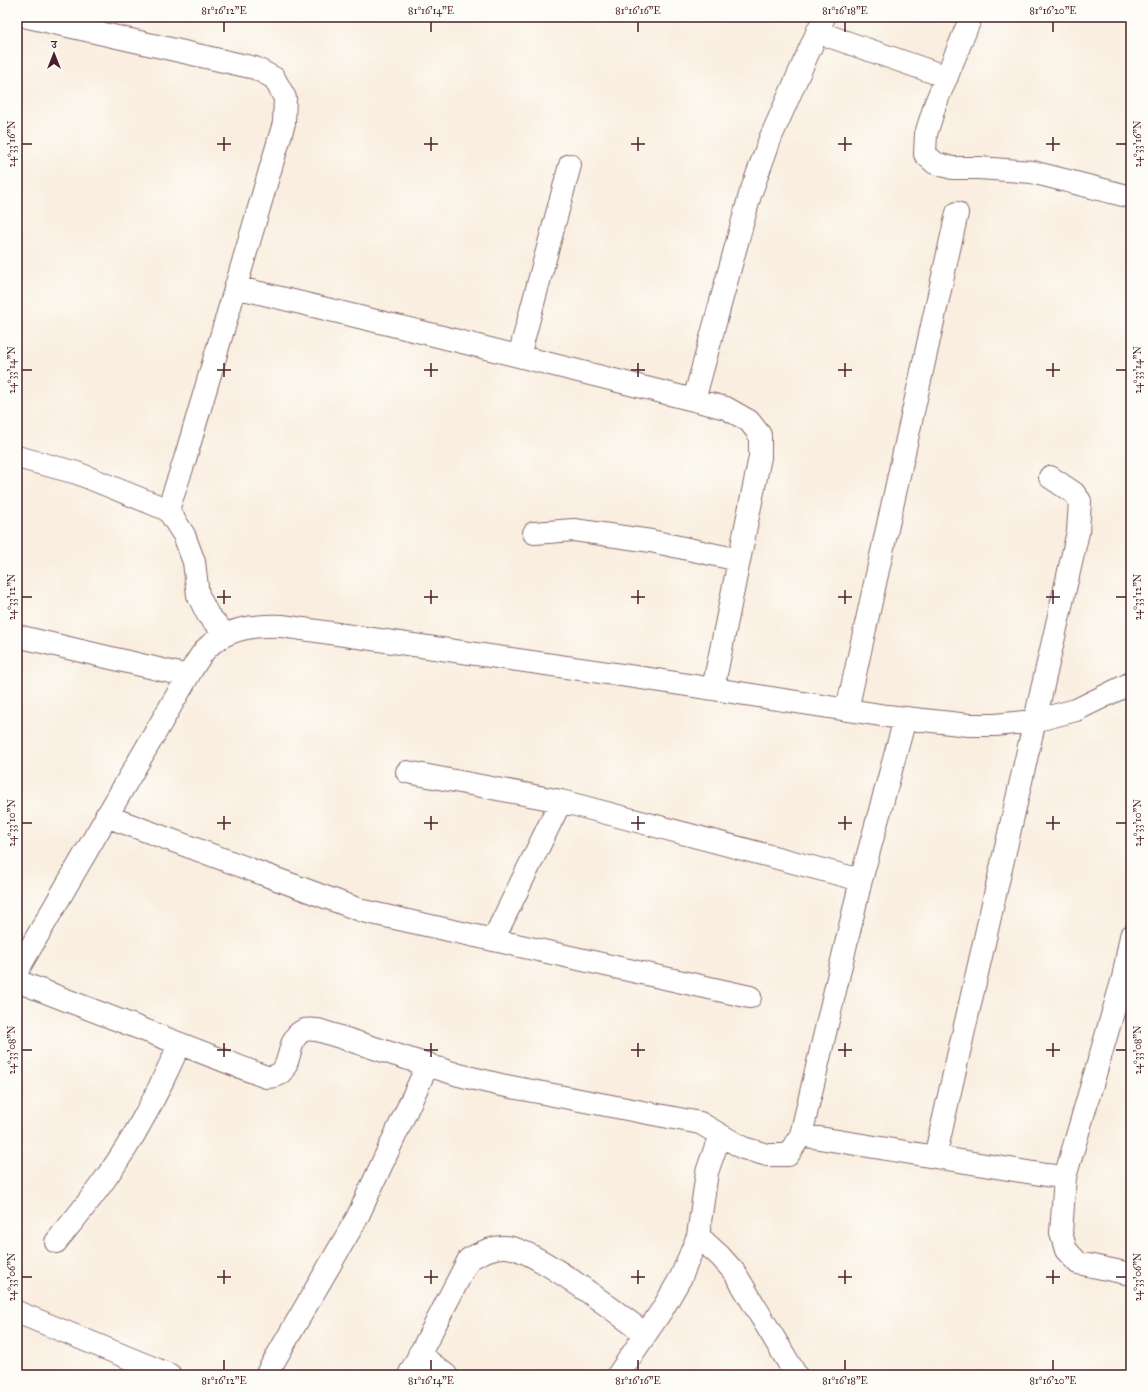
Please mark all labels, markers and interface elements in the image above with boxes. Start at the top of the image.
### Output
text: 81°16'12"E [201,5,247,17]
text: 81°16'14"E [408,5,454,17]
text: 81°16'16"E [615,5,661,17]
text: 81°16'18"E [822,5,868,17]
text: 81°16'20"E [1030,5,1077,17]
north arrow [34,34,74,74]
text: उ [50,38,58,51]
text: 24°33'16"N [6,120,18,167]
text: 24°33'16"N [1132,120,1144,167]
text: 24°33'14"N [6,346,18,394]
text: 24°33'14"N [1132,346,1144,394]
text: 24°33'12"N [6,573,18,620]
text: 24°33'12"N [1132,573,1144,620]
text: 24°33'10"N [6,799,18,847]
text: 24°33'10"N [1132,799,1144,847]
text: 24°33'08"N [6,1025,18,1074]
text: 24°33'08"N [1132,1025,1144,1074]
text: 24°33'06"N [6,1252,18,1301]
text: 24°33'06"N [1132,1252,1144,1301]
text: 81°16'12"E [201,1375,247,1387]
text: 81°16'14"E [408,1375,454,1387]
text: 81°16'16"E [615,1375,661,1387]
text: 81°16'18"E [822,1375,868,1387]
text: 81°16'20"E [1030,1375,1077,1387]

